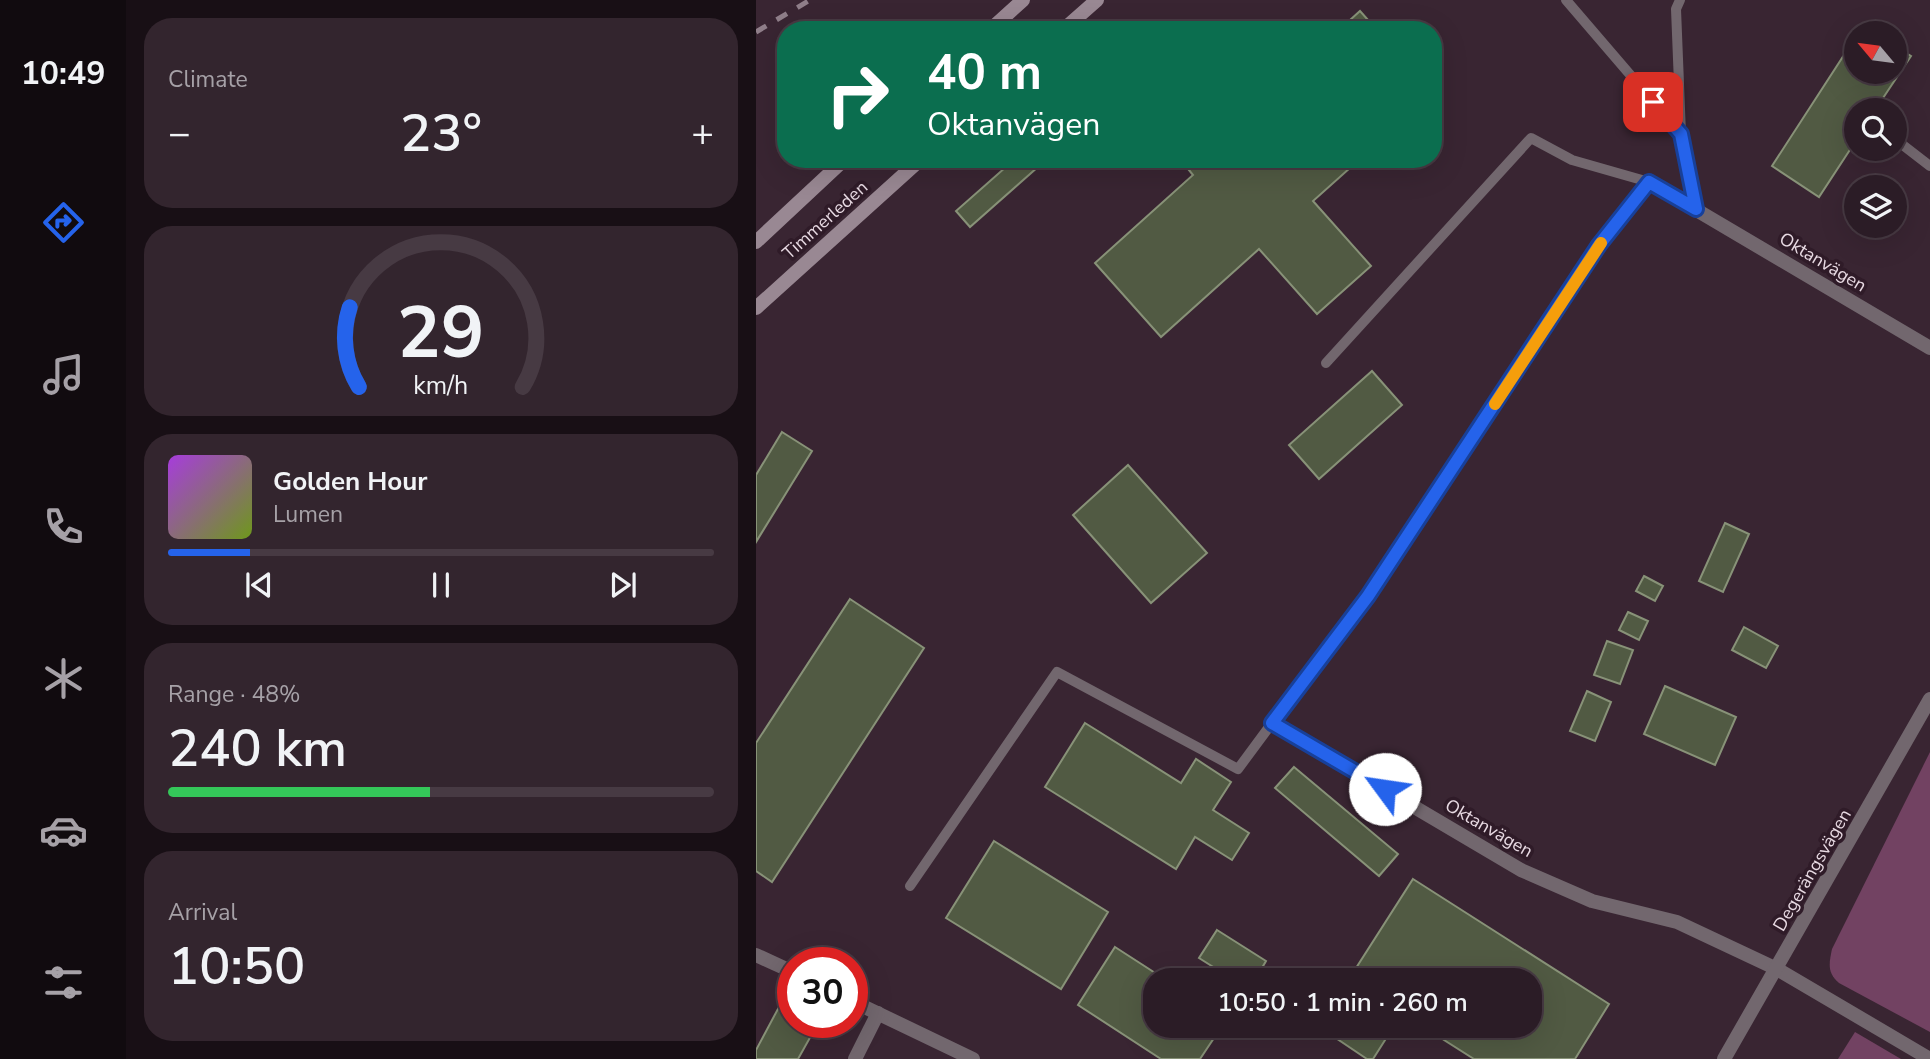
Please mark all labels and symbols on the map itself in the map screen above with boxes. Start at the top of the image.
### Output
north arrow [1844,21,1908,84]
pin [1623,72,1683,132]
street label: Timmerleden [777,175,873,265]
street label: Oktanvägen [1775,227,1871,297]
position arrow [1348,752,1422,826]
street label: Oktanvägen [1441,793,1537,863]
street label: Degerängsvägen [1767,805,1857,935]
speed limit sign: 30 [777,947,868,1038]

